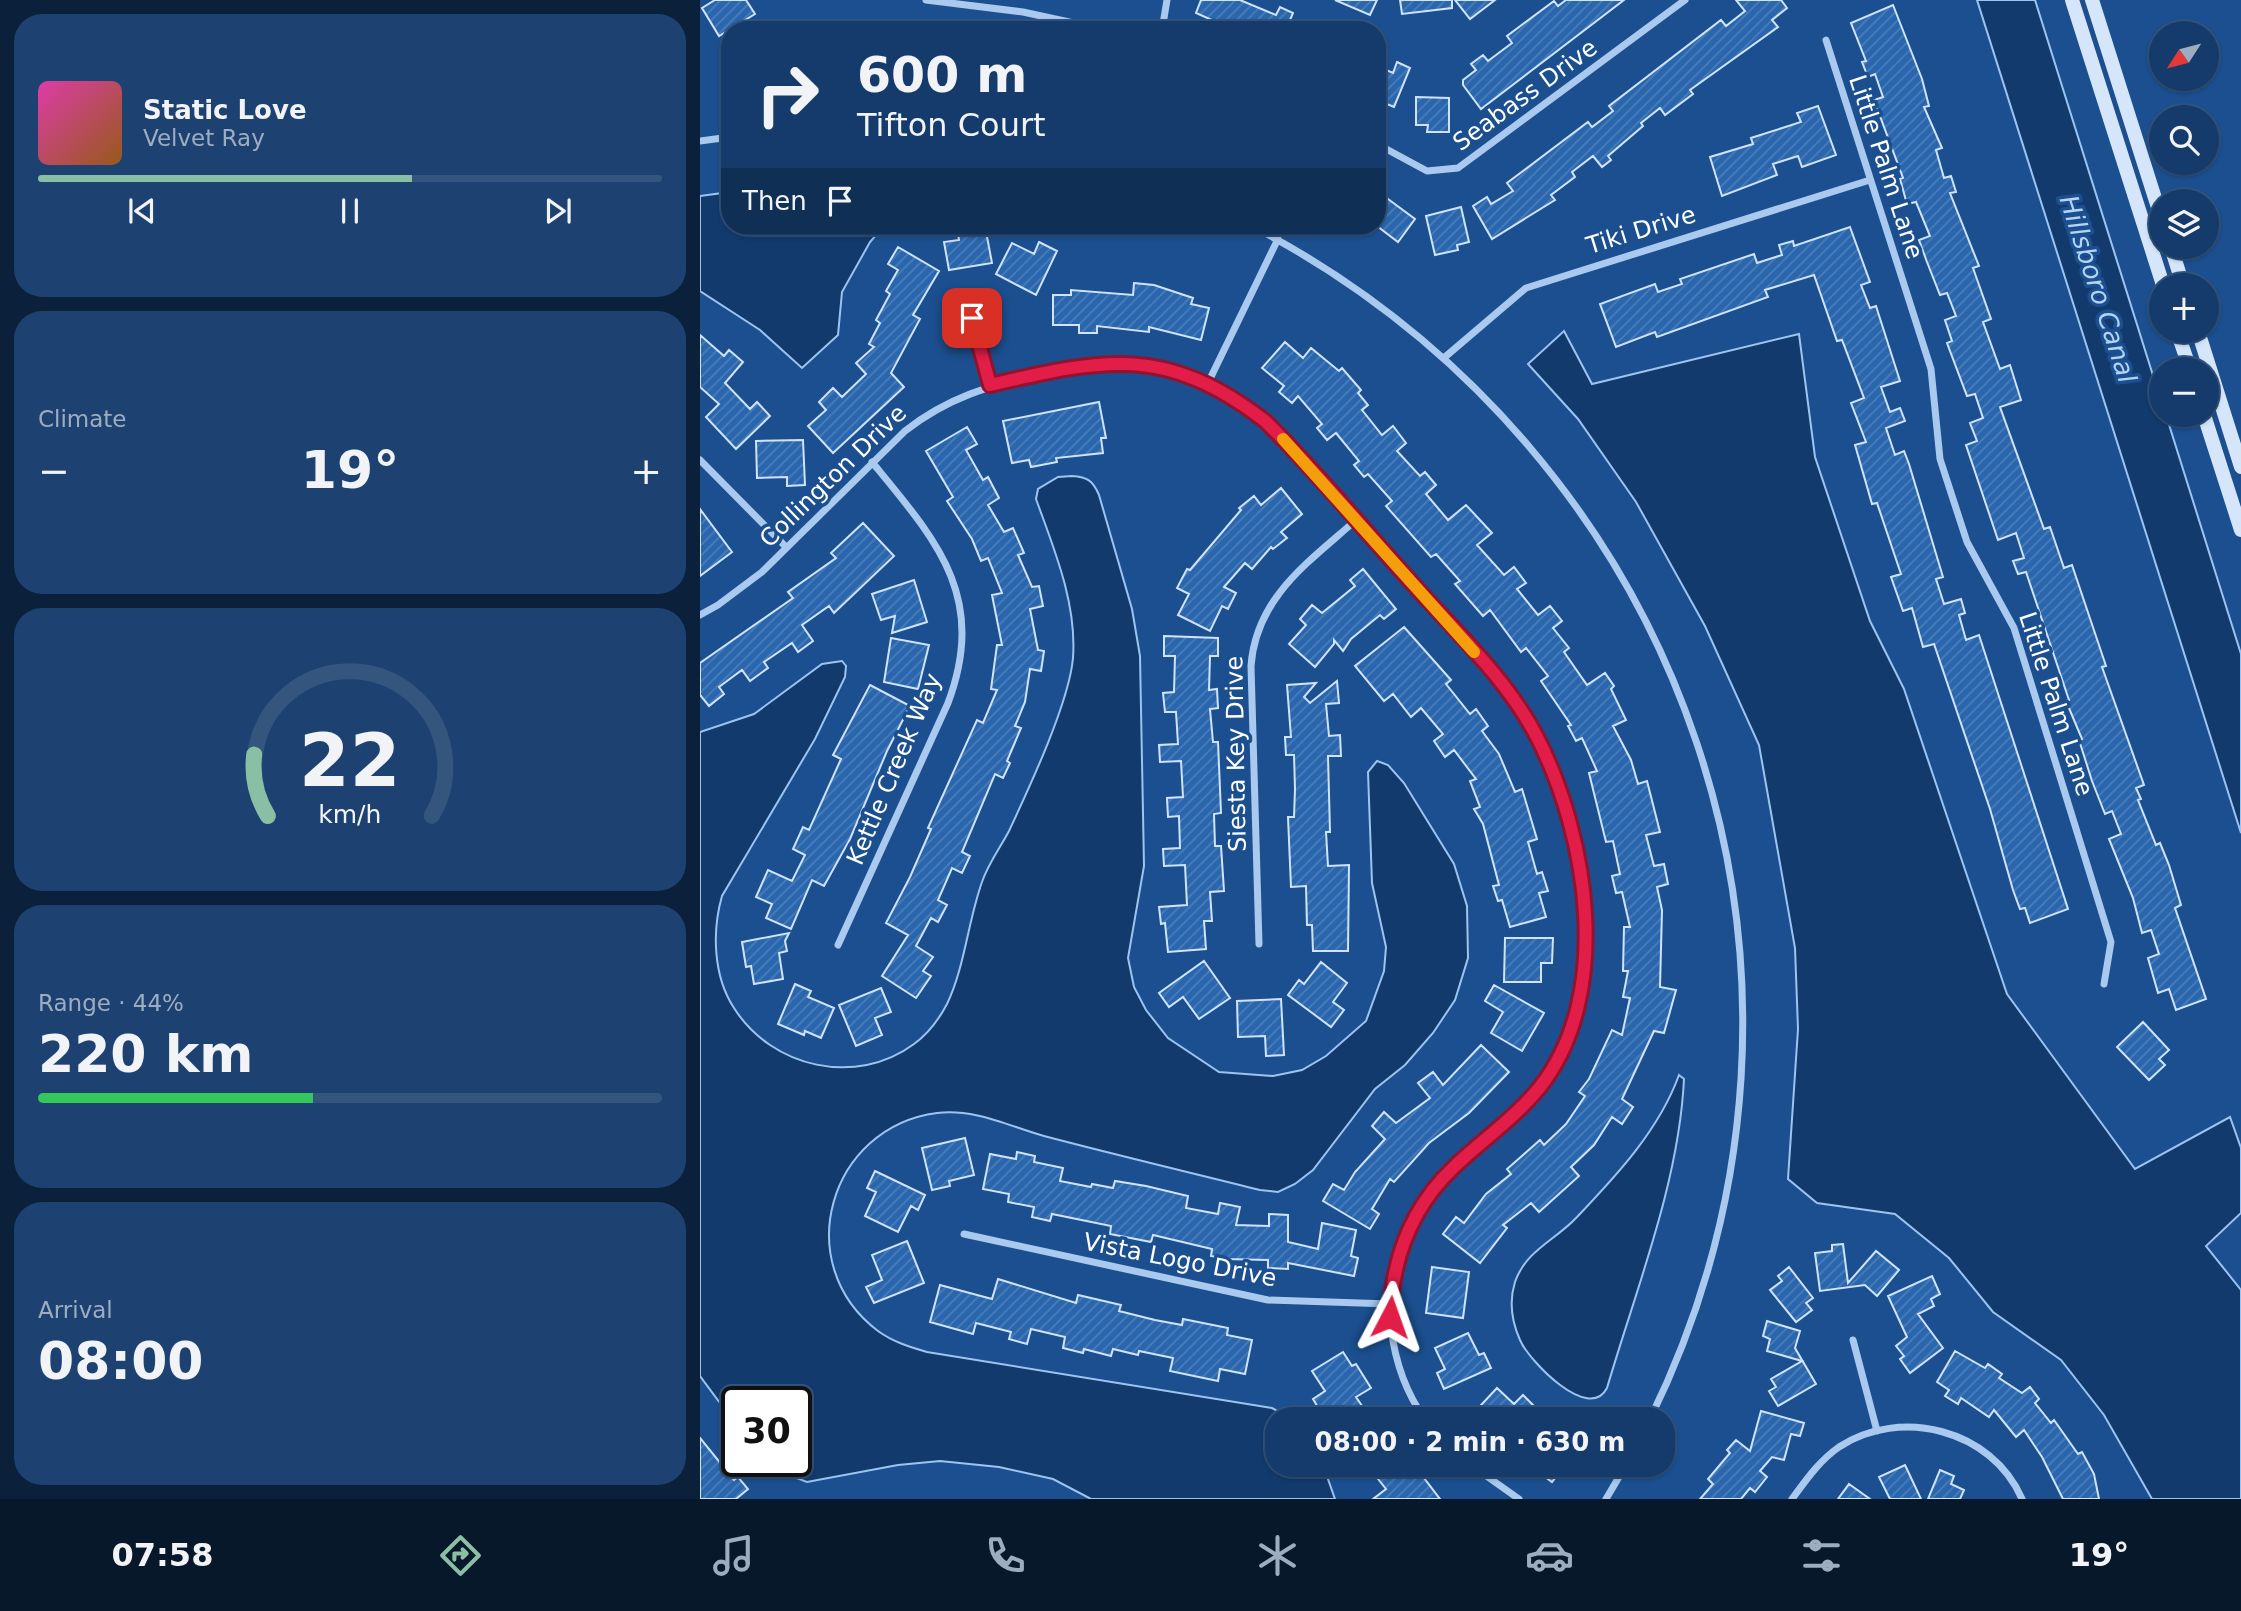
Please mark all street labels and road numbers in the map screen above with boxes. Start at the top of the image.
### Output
street label: Seabass Drive [1447,33,1603,157]
street label: Little Palm Lane [1843,71,1929,263]
street label: Tiki Drive [1582,200,1699,260]
street label: Collington Drive [754,399,912,553]
street label: Little Palm Lane [2013,608,2099,800]
street label: Siesta Key Drive [1220,656,1252,852]
street label: Kettle Creek Way [841,669,947,869]
street label: Vista Logo Drive [1081,1228,1279,1292]

